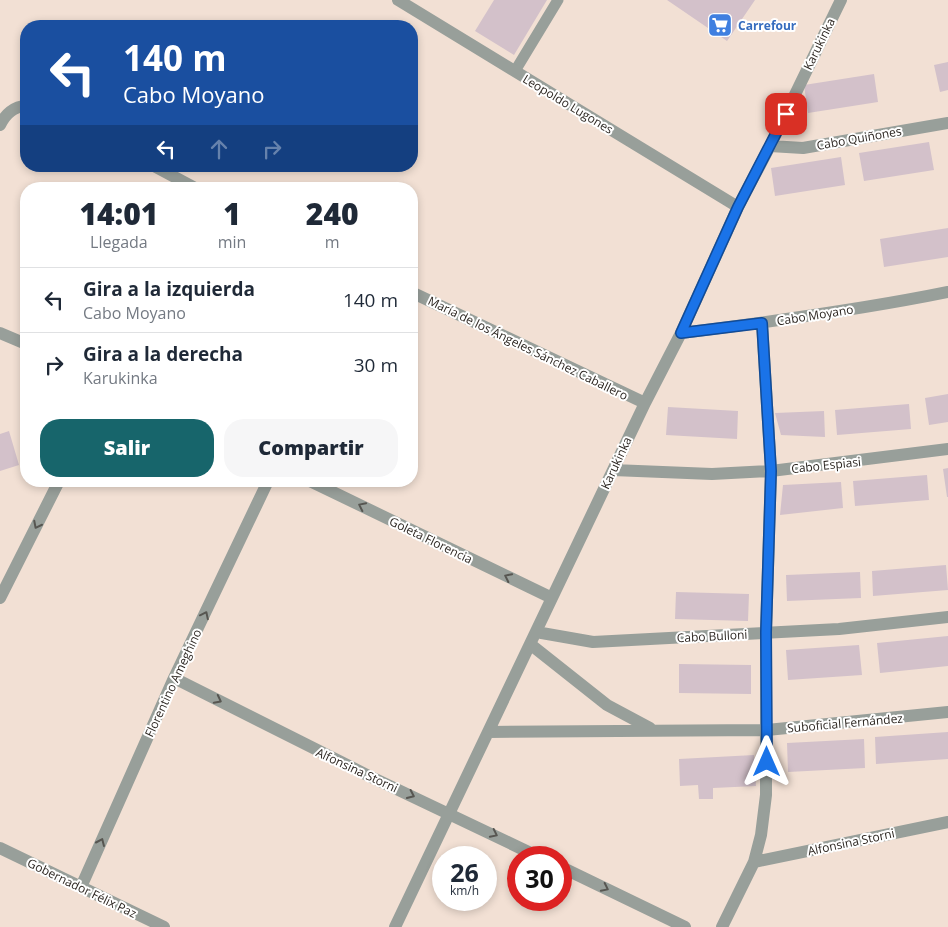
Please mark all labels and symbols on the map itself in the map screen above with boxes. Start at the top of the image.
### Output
supermarket icon: Carrefour [707,12,733,38]
street label: Karukinka [799,15,839,73]
place label: Carrefour [738,17,797,34]
street label: Leopoldo Lugones [520,70,617,138]
pin [765,93,807,135]
street label: Cabo Quiñones [815,122,903,154]
street label: María de los Ángeles Sánchez Caballero [425,292,631,404]
street label: Cabo Moyano [776,301,854,329]
street label: Karukinka [596,434,636,492]
street label: Cabo Espiasi [790,453,862,477]
one-way arrow [358,502,367,513]
street label: Goleta Florencia [387,512,475,568]
one-way arrow [33,520,43,529]
one-way arrow [504,573,513,583]
one-way arrow [198,611,209,620]
street label: Florentino Ameghino [140,626,206,740]
street label: Cabo Bulloni [676,626,748,646]
one-way arrow [213,694,222,704]
street label: Suboficial Fernández [786,709,904,737]
position arrow [740,735,792,787]
street label: Alfonsina Storni [313,744,401,796]
one-way arrow [406,789,415,800]
street label: Alfonsina Storni [806,824,896,860]
one-way arrow [488,828,497,838]
one-way arrow [95,838,105,847]
speed limit sign: 30 [507,846,572,911]
street label: Gobernador Félix Paz [25,854,140,922]
one-way arrow [600,882,609,892]

